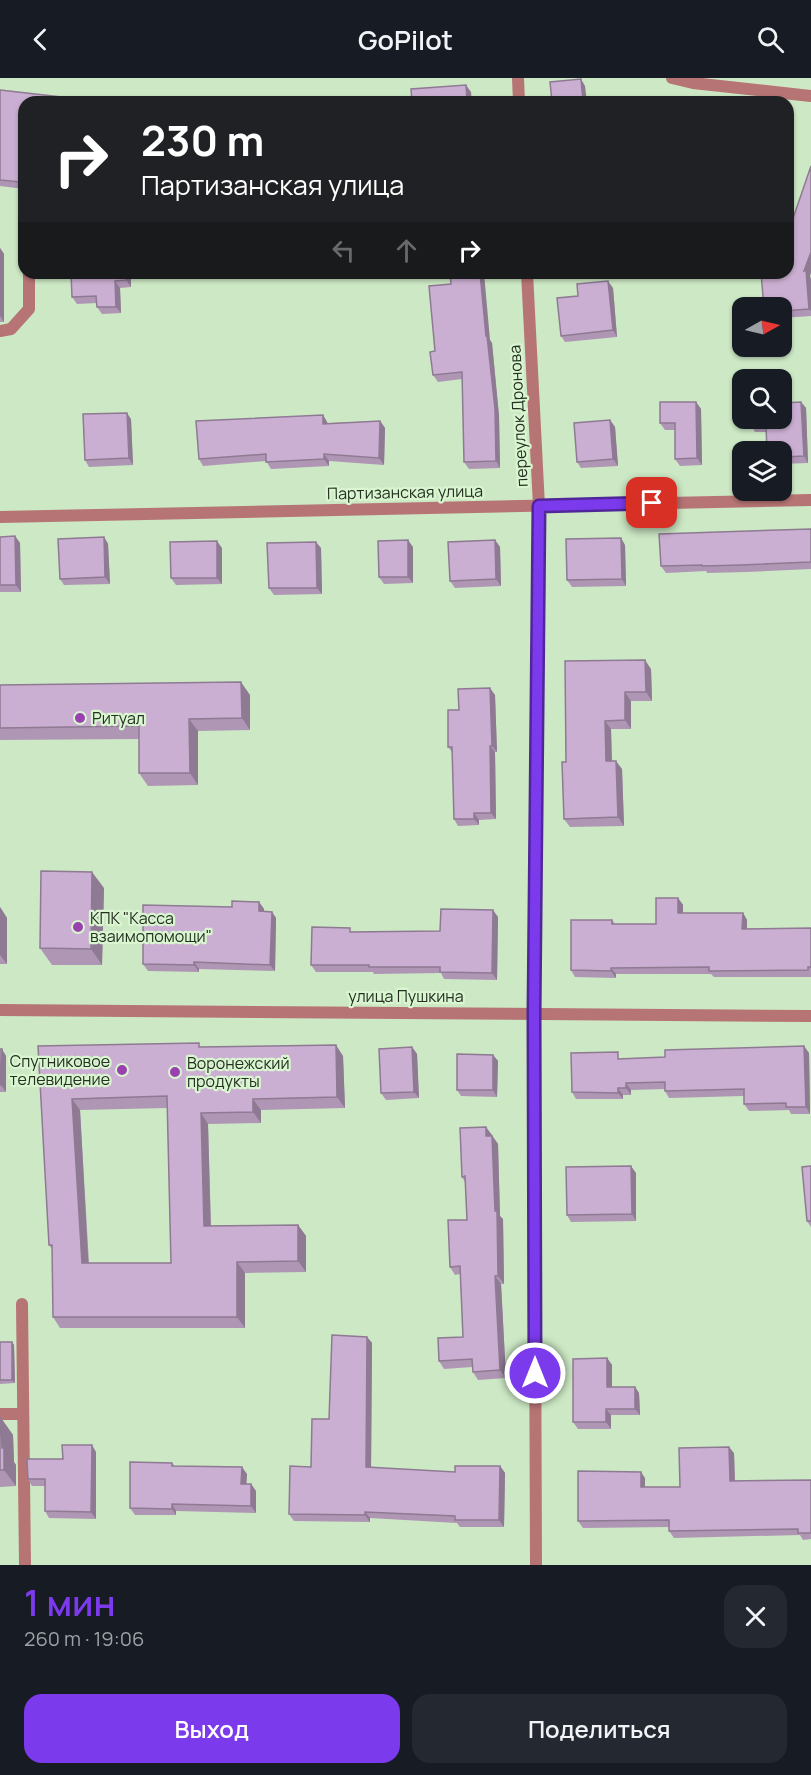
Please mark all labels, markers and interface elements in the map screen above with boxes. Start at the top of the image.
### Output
text: GoPilot [358,21,453,58]
icon: back [24,23,57,56]
icon: search [754,23,787,56]
text: 230 m [141,111,264,169]
icon: right [42,120,120,198]
text: Партизанская улица [141,166,404,203]
icon: left [327,234,360,267]
icon: ahead [390,234,423,267]
icon: right [453,234,486,267]
north arrow [732,297,792,357]
map controls [732,297,792,501]
street label: переулок Дронова [503,344,533,488]
button: search [732,369,792,429]
button: layers [732,441,792,501]
pin [626,477,677,528]
street label: Партизанская улица [327,480,483,504]
icon: arrive [635,486,668,519]
place label: Ритуал [92,707,145,729]
marker: Ритуал [73,711,87,725]
place label: КПК "Касса взаимопомощи" [90,907,212,947]
marker: КПК "Касса взаимопомощи" [71,920,85,934]
street label: улица Пушкина [348,985,464,1007]
place label: Спутниковое телевидение [9,1050,110,1090]
place label: Воронежский продукты [187,1052,290,1092]
marker: Спутниковое телевидение [115,1063,129,1077]
marker: Воронежский продукты [168,1065,182,1079]
position arrow [503,1341,567,1405]
text: 1 мин [24,1578,116,1627]
button: close [724,1585,787,1648]
text: 260 m · 19:06 [24,1625,144,1652]
button: Выход [24,1694,400,1763]
button: Поделиться [412,1694,787,1763]

